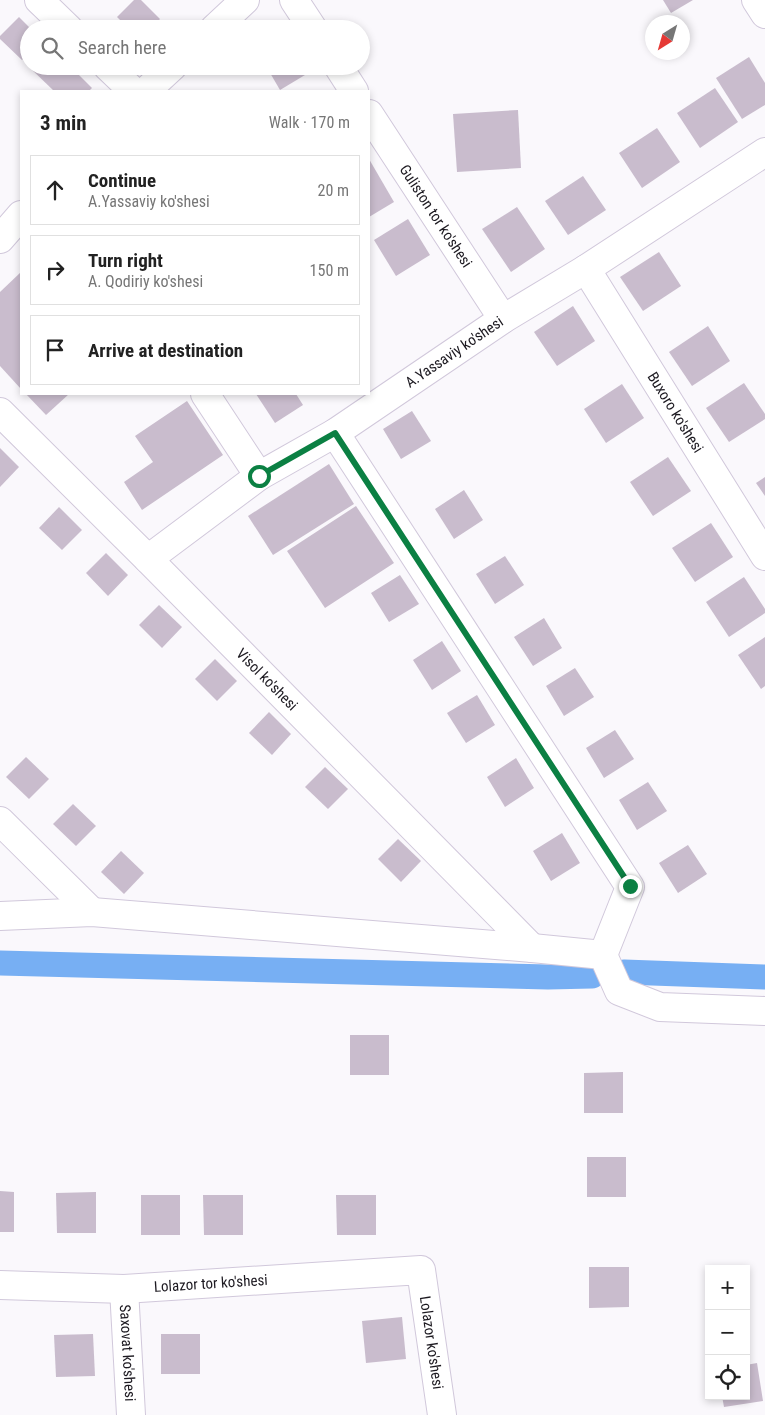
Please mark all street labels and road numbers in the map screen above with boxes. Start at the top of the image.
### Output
street label: Guliston tor ko'shesi [396,161,476,271]
street label: A.Yassaviy ko'shesi [402,313,507,392]
street label: Buxoro ko'shesi [644,369,707,456]
street label: Visol ko'shesi [233,645,301,714]
street label: Lolazor tor ko'shesi [153,1271,268,1296]
street label: Lolazor ko'shesi [416,1295,447,1390]
street label: Saxovat ko'shesi [116,1304,139,1402]

